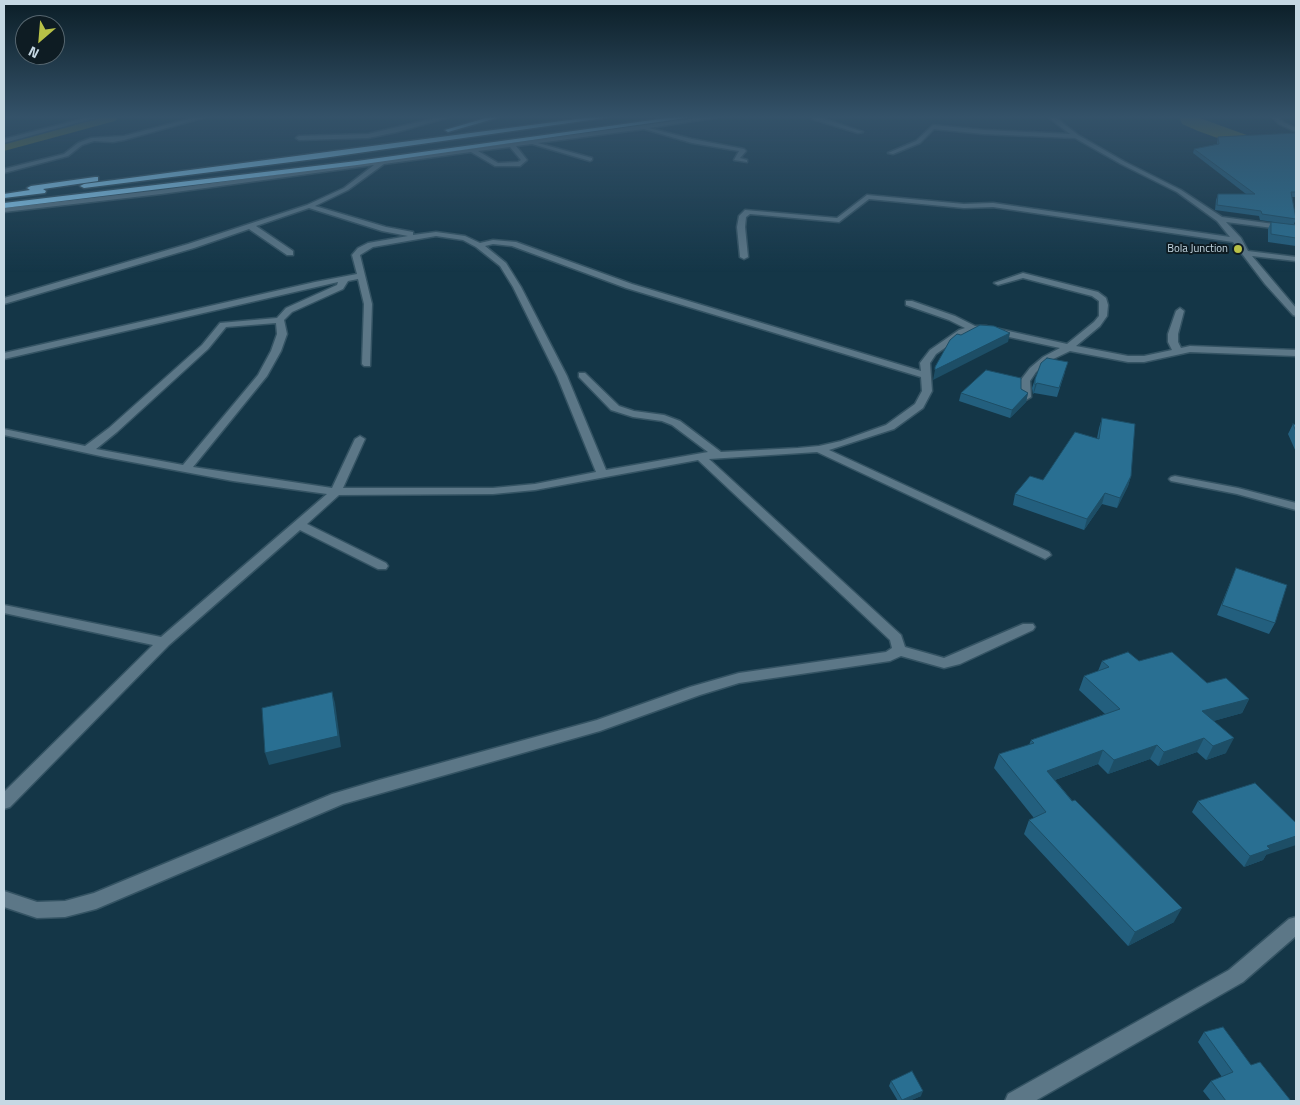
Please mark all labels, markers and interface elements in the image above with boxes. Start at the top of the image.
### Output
north arrow [15,15,65,65]
text: N [24,41,43,64]
place label: Bola Junction [1167,242,1228,256]
marker: Bola Junction [1232,243,1244,255]

